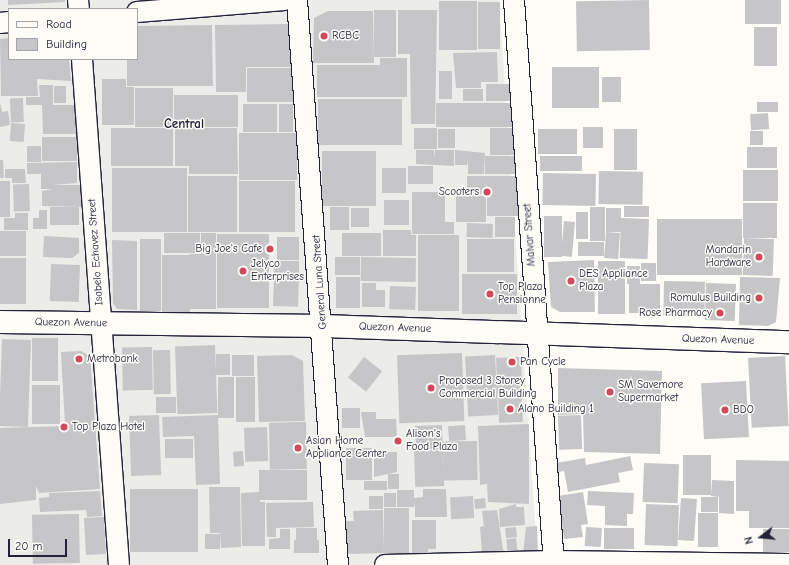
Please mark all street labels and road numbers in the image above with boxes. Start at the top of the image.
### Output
street label: Isabelo Echavez Street [86,198,106,306]
street label: Malvar Street [521,203,539,267]
street label: General Luna Street [310,234,330,330]
street label: Quezon Avenue [35,316,107,330]
street label: Quezon Avenue [359,320,431,336]
street label: Quezon Avenue [682,332,754,348]

